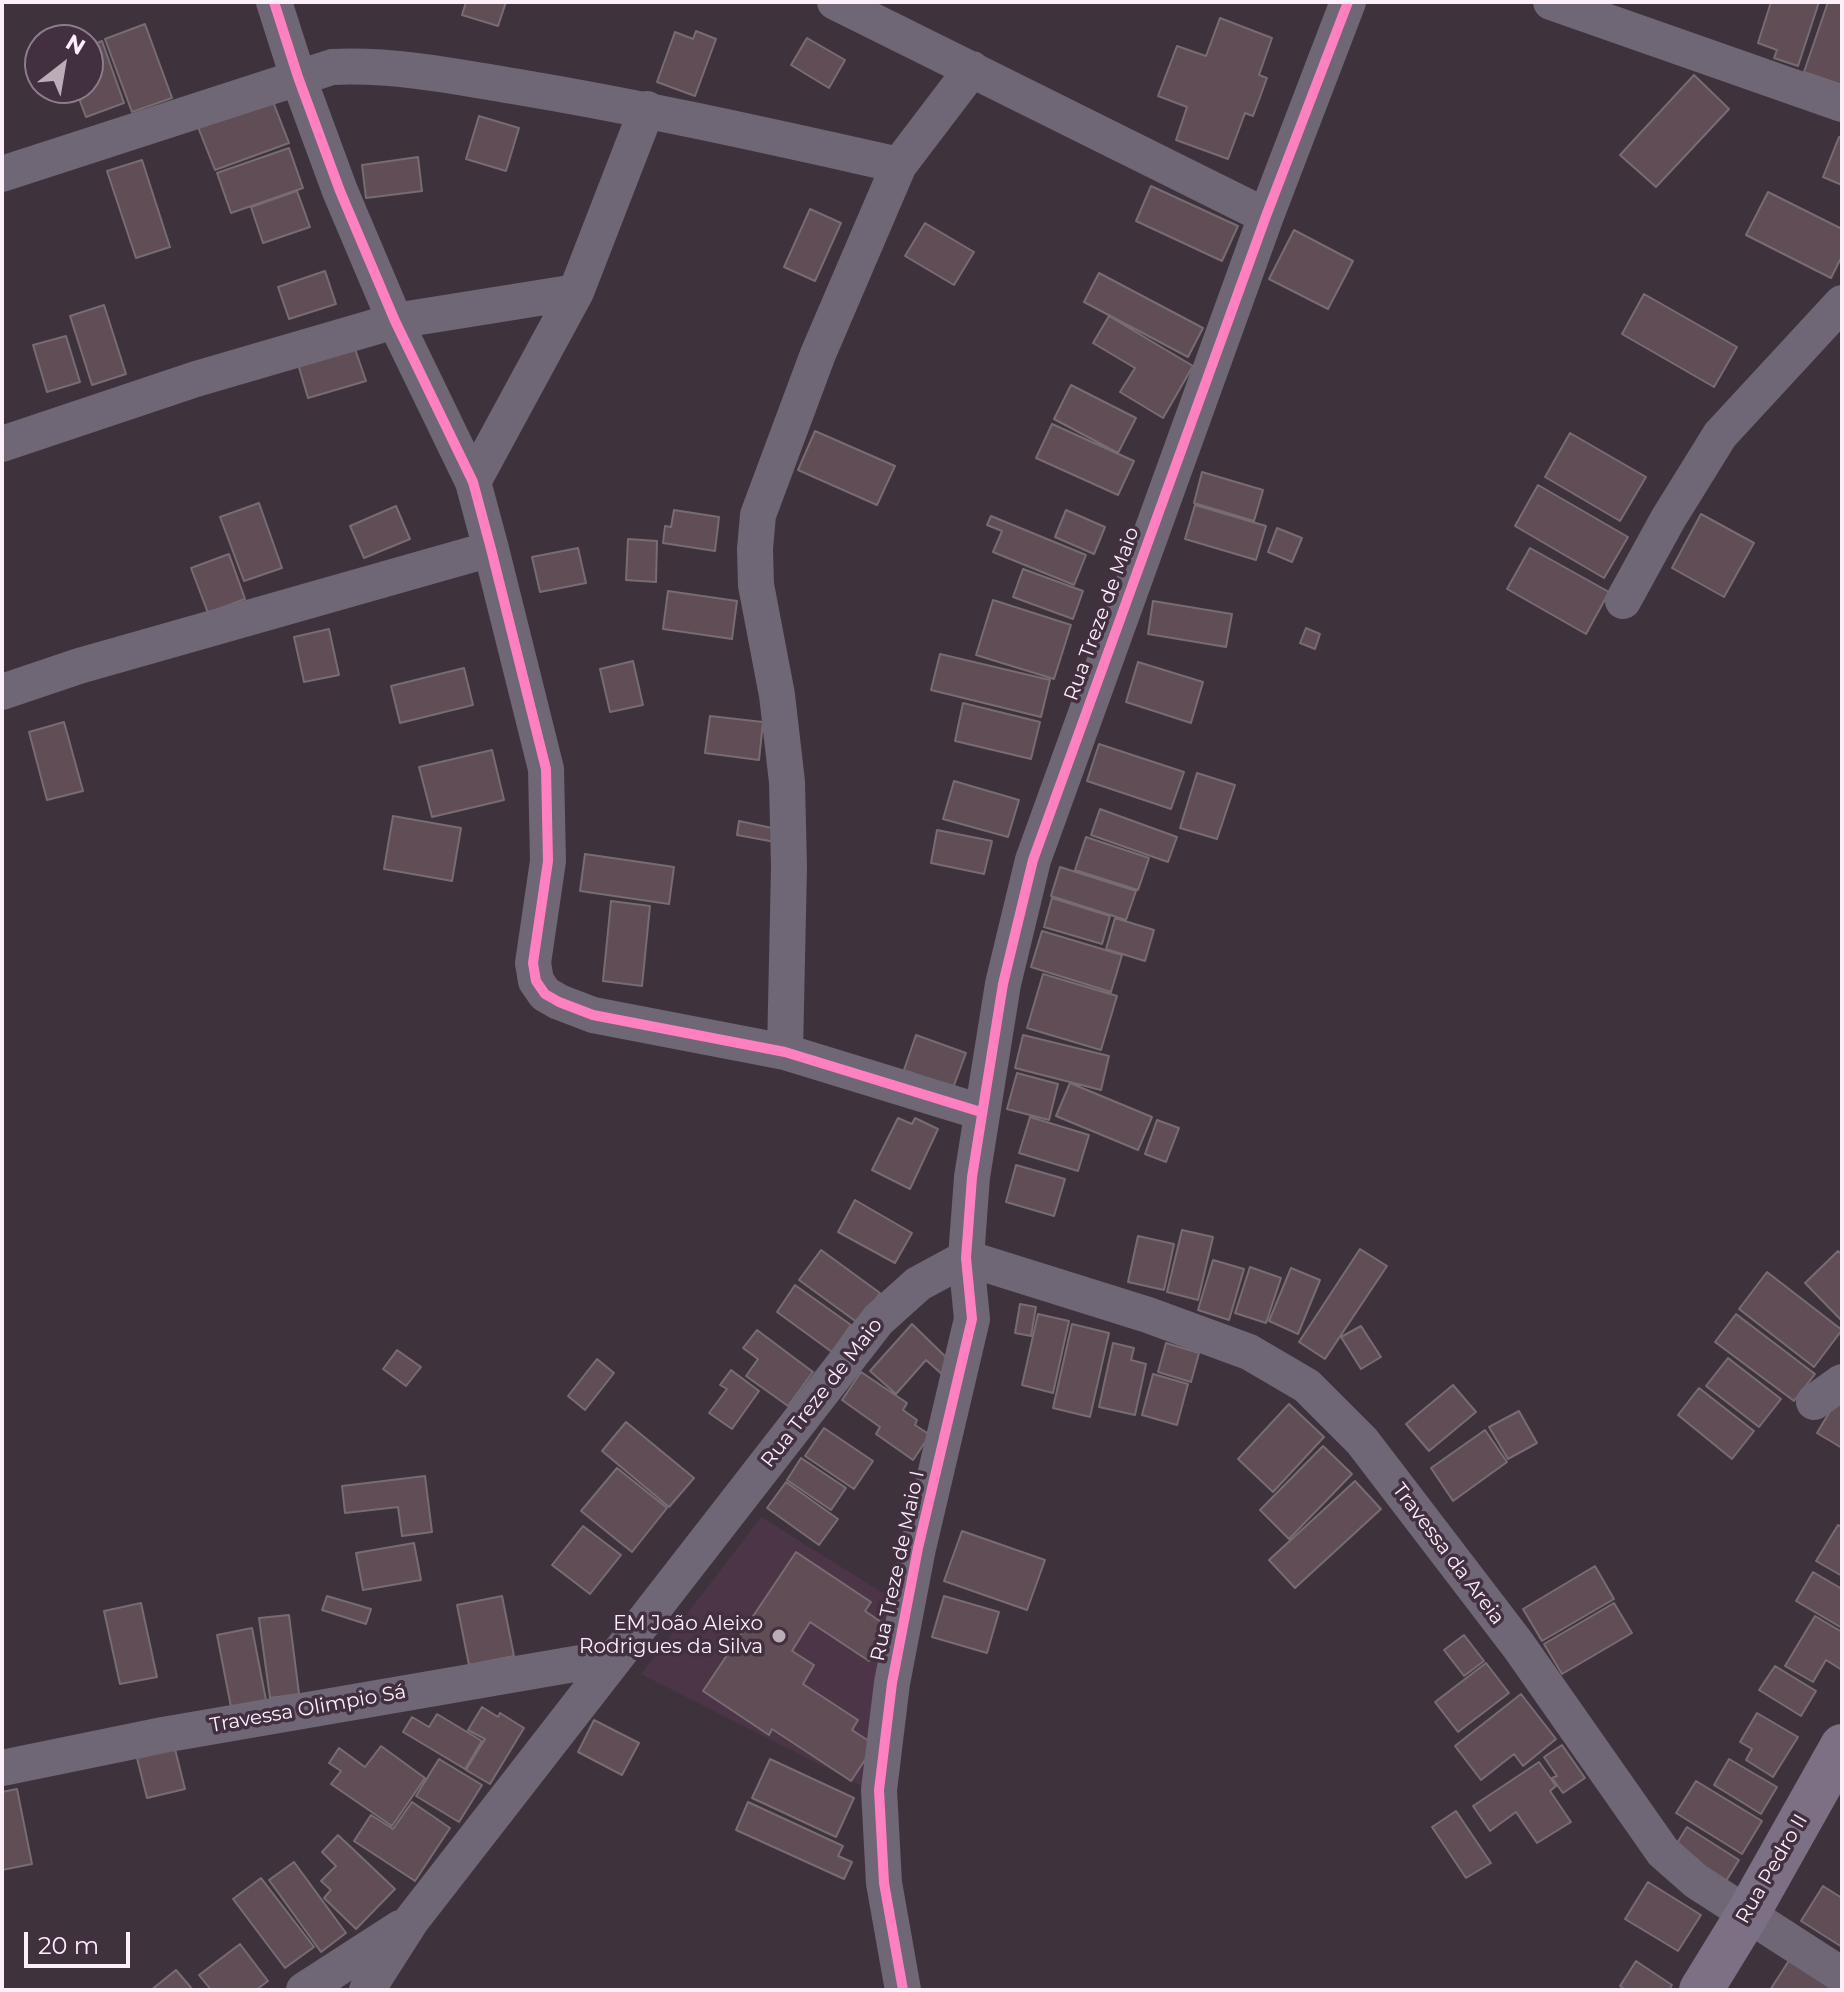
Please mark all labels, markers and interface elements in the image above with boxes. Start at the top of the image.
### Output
north arrow [24,24,104,104]
text: N [61,29,90,61]
street label: Rua Treze de Maio [1059,524,1145,704]
street label: Rua Treze de Maio [756,1314,888,1472]
street label: Rua Treze de Maio I [866,1469,930,1663]
street label: Travessa da Areia [1387,1478,1509,1630]
place label: EM João Aleixo Rodrigues da Silva [579,1612,763,1659]
marker: EM João Aleixo Rodrigues da Silva [770,1627,788,1645]
street label: Travessa Olimpio Sá [208,1680,408,1738]
street label: Rua Pedro II [1731,1810,1813,1928]
scale bar [28,1916,134,1966]
text: 20 m [38,1931,99,1960]

